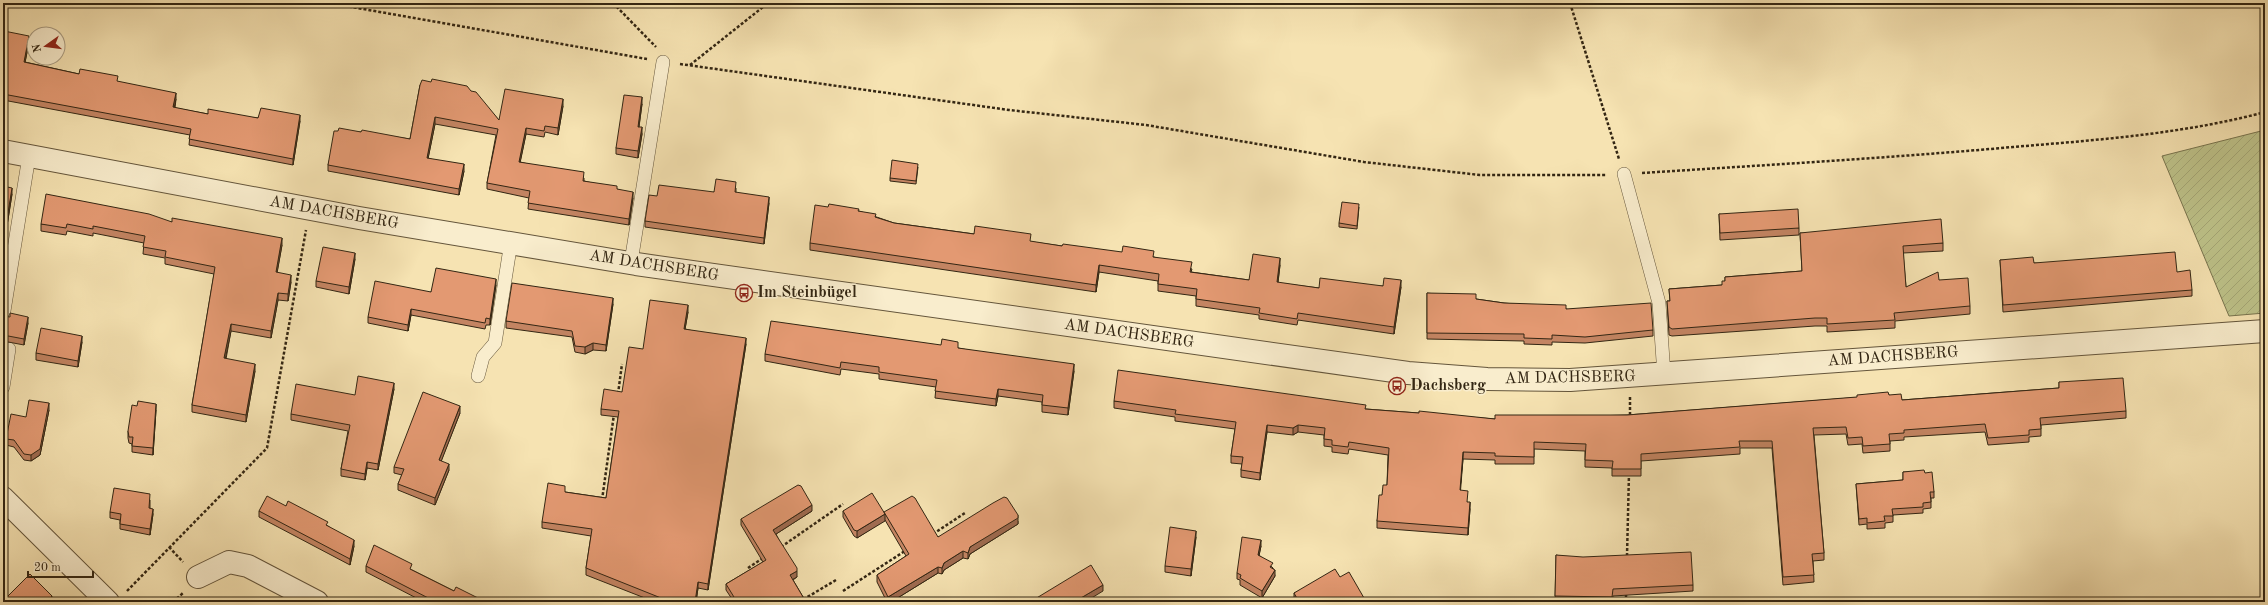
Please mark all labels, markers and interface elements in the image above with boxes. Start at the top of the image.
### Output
north arrow [26,26,66,66]
text: N [31,42,44,53]
street label: AM DACHSBERG [268,194,401,232]
street label: AM DACHSBERG [588,248,721,284]
bus stop icon: Im Steinbügel [734,283,754,303]
place label: Im Steinbügel [757,285,857,301]
street label: AM DACHSBERG [1063,317,1196,351]
street label: AM DACHSBERG [1827,344,1960,370]
street label: AM DACHSBERG [1504,369,1636,387]
bus stop icon: Dachsberg [1387,376,1407,396]
place label: Dachsberg [1410,378,1486,394]
scale bar [28,553,93,579]
text: 20 m [34,562,61,574]

